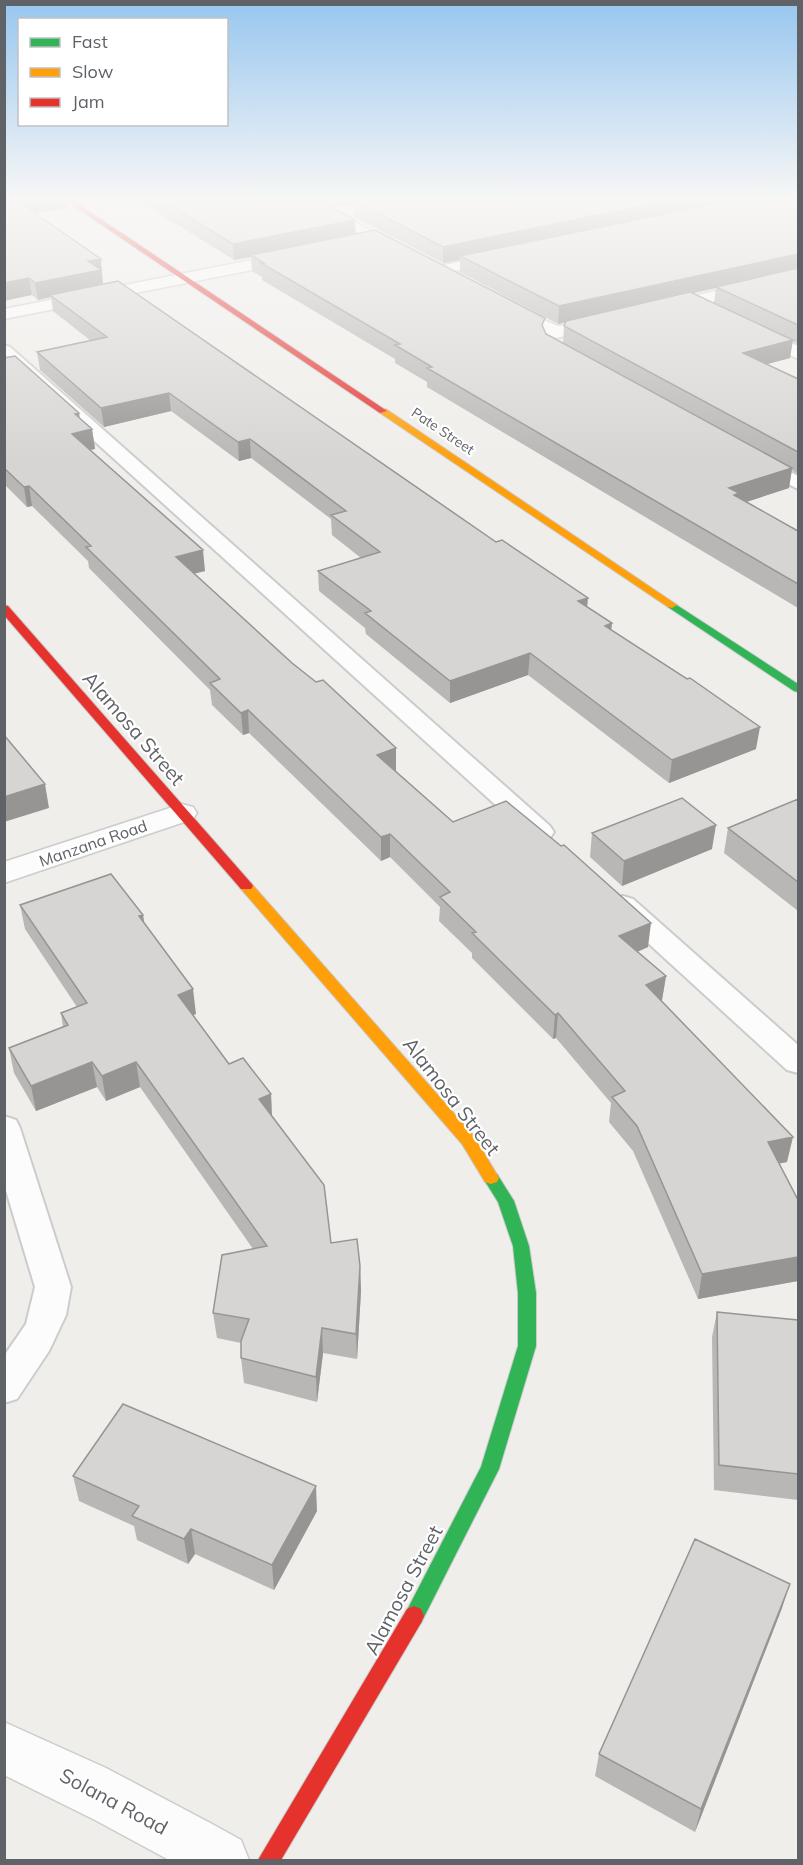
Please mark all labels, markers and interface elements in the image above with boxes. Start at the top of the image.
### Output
legend [18,18,228,126]
text: Fast [72,30,108,53]
text: Slow [72,60,114,83]
text: Jam [72,90,105,113]
street label: Pate Street [408,403,478,459]
street label: Alamosa Street [78,666,190,790]
street label: Manzana Road [36,815,150,871]
street label: Alamosa Street [398,1032,506,1160]
street label: Alamosa Street [358,1521,448,1659]
street label: Solana Road [56,1762,172,1840]

